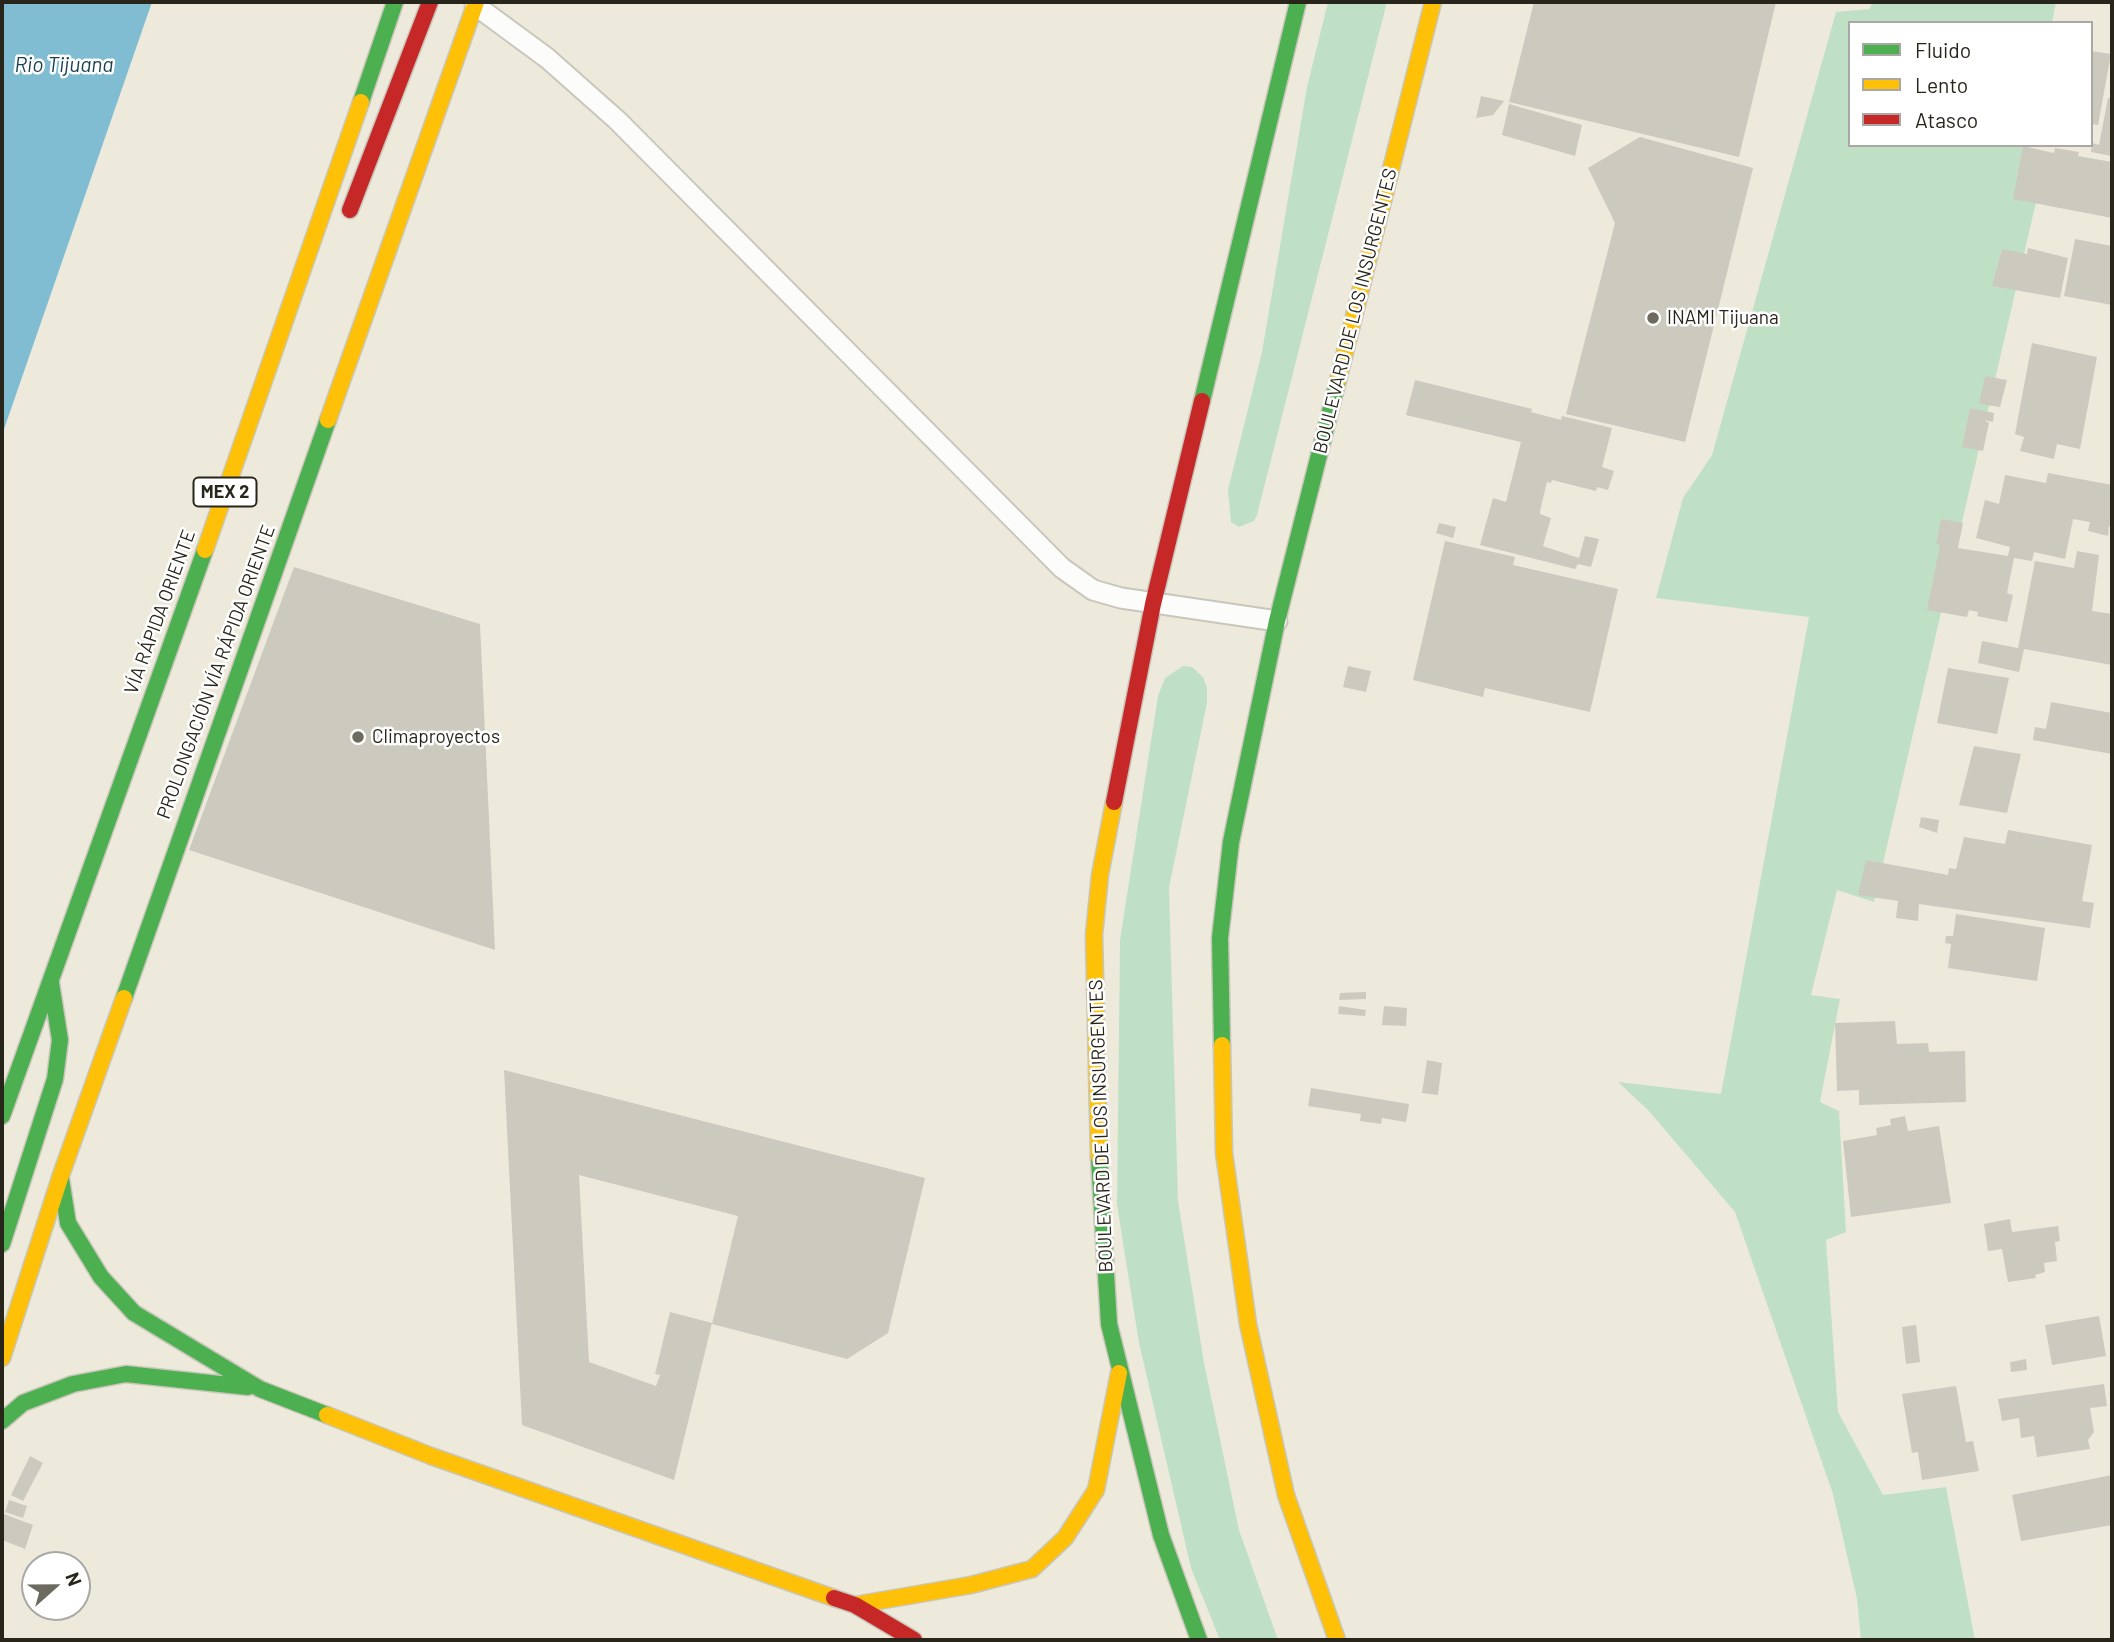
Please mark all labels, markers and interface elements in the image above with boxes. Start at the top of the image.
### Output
legend [1848,21,2093,147]
text: Fluido [1915,37,1971,62]
water label: Rio Tijuana [15,52,113,78]
text: Lento [1915,72,1968,97]
text: Atasco [1915,107,1978,132]
street label: BOULEVARD DE LOS INSURGENTES [1308,166,1402,456]
place label: INAMI Tijuana [1667,307,1779,329]
marker: INAMI Tijuana [1645,310,1661,326]
road number: MEX 2 [194,478,256,506]
street label: PROLONGACIÓN VÍA RÁPIDA ORIENTE [152,522,280,822]
street label: VÍA RÁPIDA ORIENTE [120,527,200,697]
place label: Climaproyectos [372,726,500,748]
marker: Climaproyectos [350,729,366,745]
street label: BOULEVARD DE LOS INSURGENTES [1084,979,1118,1273]
north arrow [21,1551,91,1621]
text: N [61,1569,87,1589]

